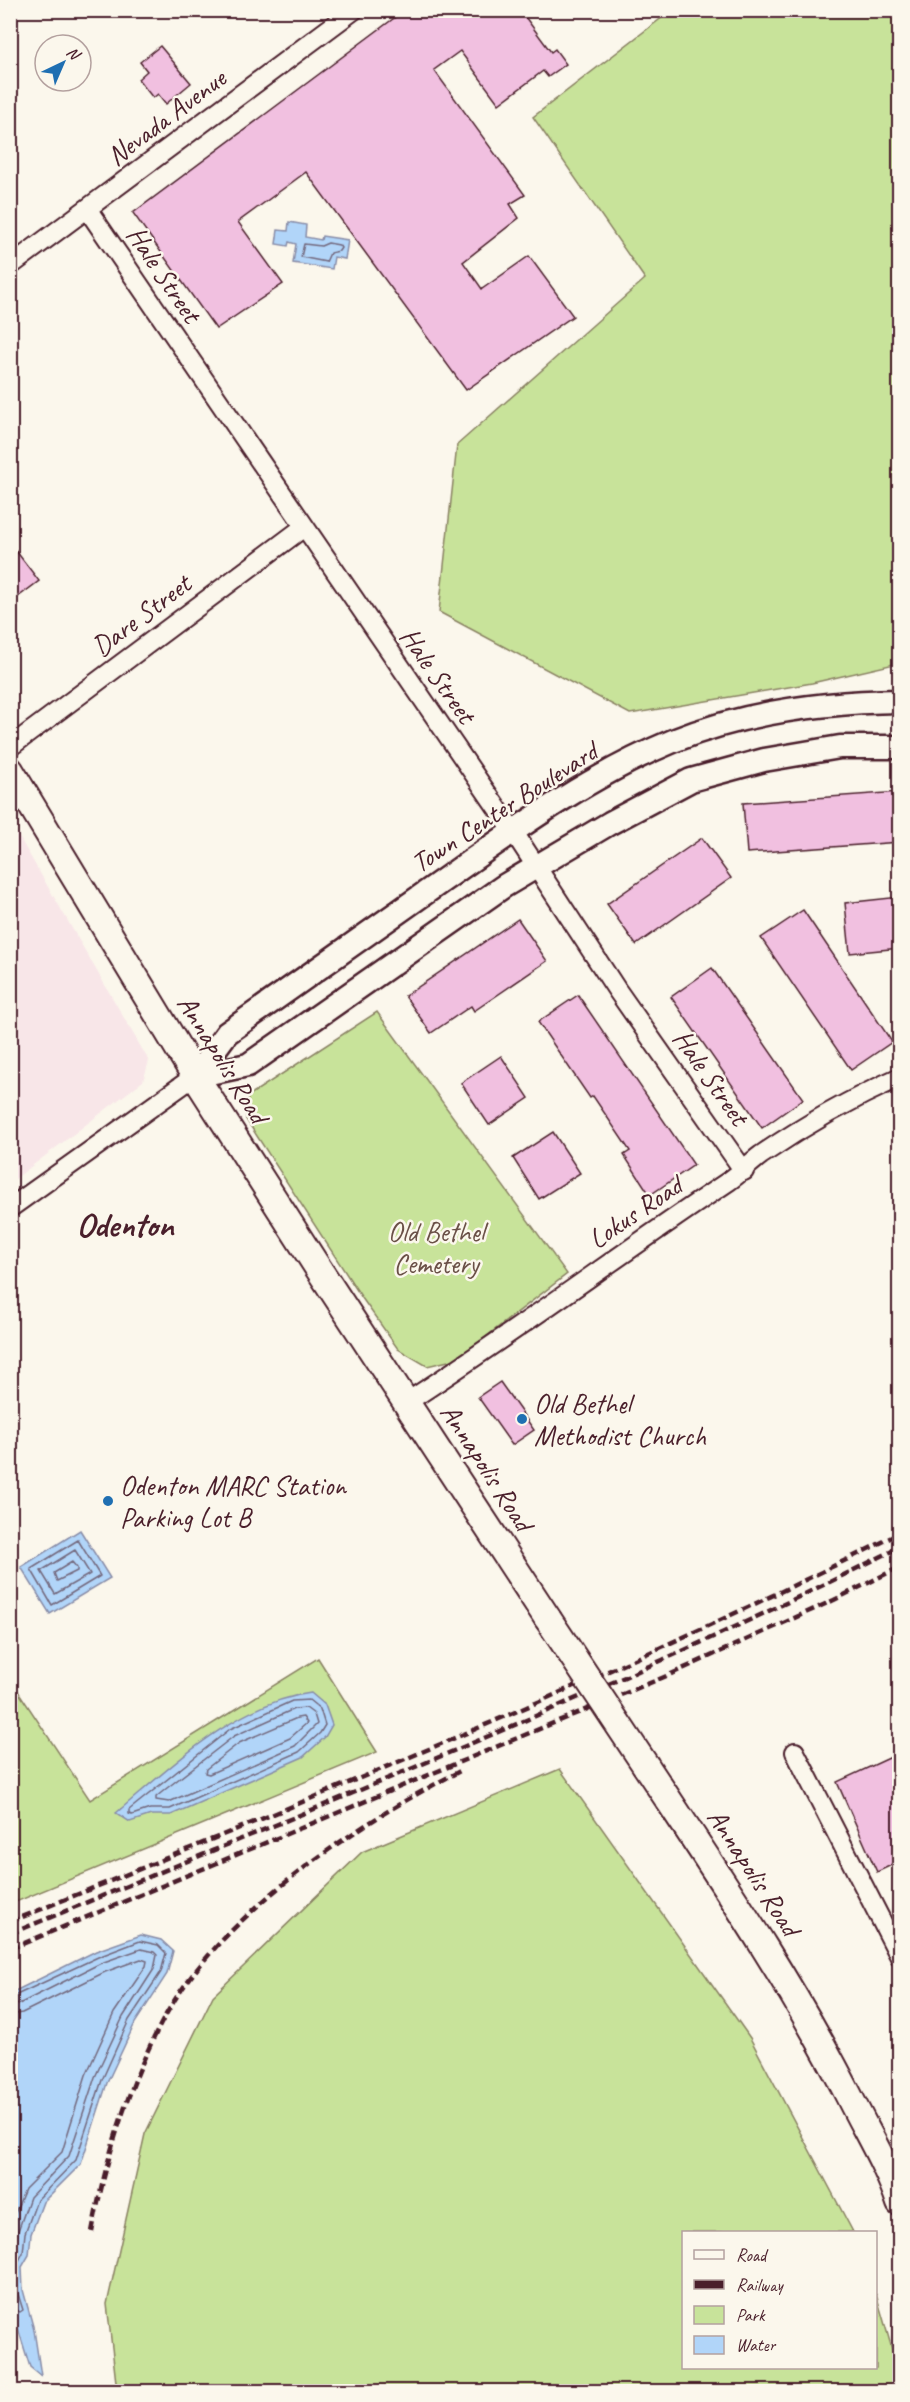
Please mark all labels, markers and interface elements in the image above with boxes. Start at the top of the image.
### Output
north arrow [33,33,93,93]
text: N [62,42,85,66]
street label: Nevada Avenue [99,60,234,173]
street label: Hale Street [119,219,211,331]
street label: Dare Street [85,565,200,664]
street label: Hale Street [392,620,485,732]
street label: Town Center Boulevard [404,732,607,880]
street label: Annapolis Road [170,988,278,1133]
street label: Hale Street [665,1022,758,1134]
street label: Lokus Road [581,1166,692,1256]
district label: Odenton [77,1203,175,1246]
park label: Old Bethel Cemetery [388,1214,490,1281]
place label: Old Bethel Methodist Church [534,1386,706,1453]
street label: Annapolis Road [433,1397,543,1541]
marker: Old Bethel Methodist Church [515,1412,529,1426]
place label: Odenton MARC Station Parking Lot B [120,1468,347,1535]
marker: Odenton MARC Station Parking Lot B [101,1494,115,1508]
street label: Annapolis Road [700,1802,810,1946]
legend [682,2231,877,2369]
text: Road [736,2244,769,2266]
text: Railway [736,2274,784,2296]
text: Park [736,2304,766,2326]
text: Water [736,2334,777,2356]

